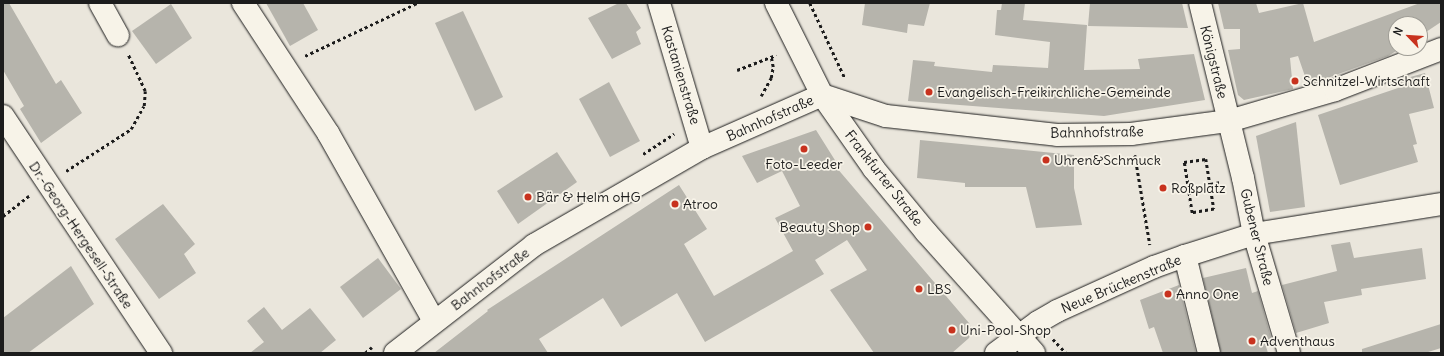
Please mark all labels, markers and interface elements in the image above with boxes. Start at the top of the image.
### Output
north arrow [1388,16,1428,56]
street label: Königstraße [1197,23,1231,101]
street label: Kastanienstraße [658,24,704,126]
text: N [1390,25,1406,38]
place label: Schnitzel-Wirtschaft [1303,73,1430,89]
marker: Schnitzel-Wirtschaft [1290,76,1300,86]
place label: Evangelisch-Freikirchliche-Gemeinde [937,84,1171,100]
marker: Evangelisch-Freikirchliche-Gemeinde [924,87,934,97]
street label: Bahnhofstraße [724,91,816,145]
street label: Bahnhofstraße [1050,123,1144,141]
street label: Frankfurter Straße [841,127,927,229]
marker: Foto-Leeder [799,144,809,154]
place label: Uhren&Schmuck [1054,152,1161,168]
marker: Uhren&Schmuck [1041,155,1051,165]
place label: Foto-Leeder [765,156,843,172]
street label: Dr.-Georg-Hergesell-Straße [25,158,137,312]
place label: Roßplatz [1171,180,1226,196]
marker: Roßplatz [1158,183,1168,193]
street label: Gubener Straße [1237,187,1277,287]
place label: Bär & Helm oHG [536,189,641,205]
marker: Bär & Helm oHG [523,192,533,202]
place label: Atroo [683,196,718,212]
marker: Atroo [670,199,680,209]
place label: Beauty Shop [779,219,860,235]
marker: Beauty Shop [863,222,873,232]
street label: Bahnhofstraße [448,244,532,314]
street label: Neue Brückenstraße [1058,251,1184,317]
place label: LBS [927,281,952,297]
marker: LBS [914,284,924,294]
place label: Anno One [1176,286,1239,302]
marker: Anno One [1163,289,1173,299]
place label: Uni-Pool-Shop [960,322,1051,338]
marker: Uni-Pool-Shop [947,325,957,335]
place label: Adventhaus [1260,333,1335,349]
marker: Adventhaus [1247,336,1257,346]

